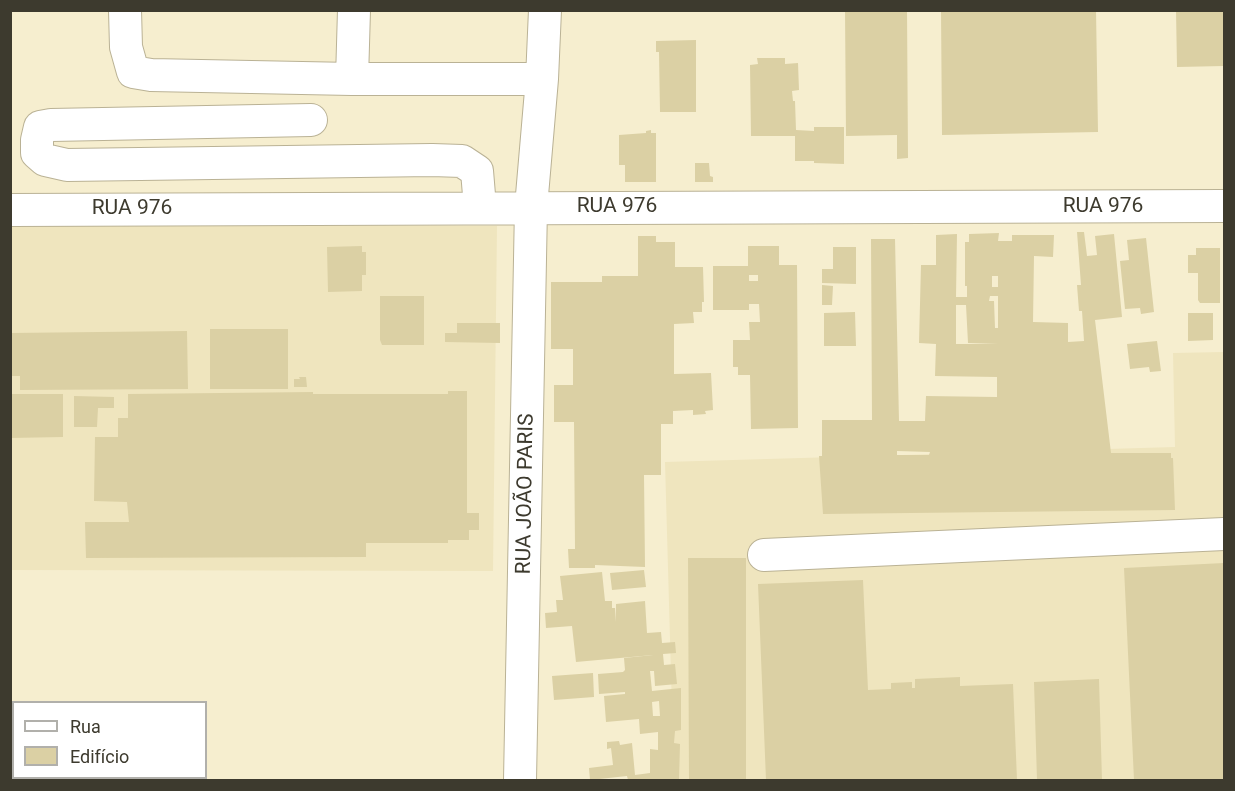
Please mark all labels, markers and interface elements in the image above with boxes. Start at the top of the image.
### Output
street label: RUA 976 [577,194,657,220]
street label: RUA 976 [1063,194,1143,220]
street label: RUA 976 [92,196,172,222]
street label: RUA JOÃO PARIS [512,413,540,575]
legend [12,701,207,779]
text: Rua [70,716,101,737]
text: Edifício [70,746,129,767]

